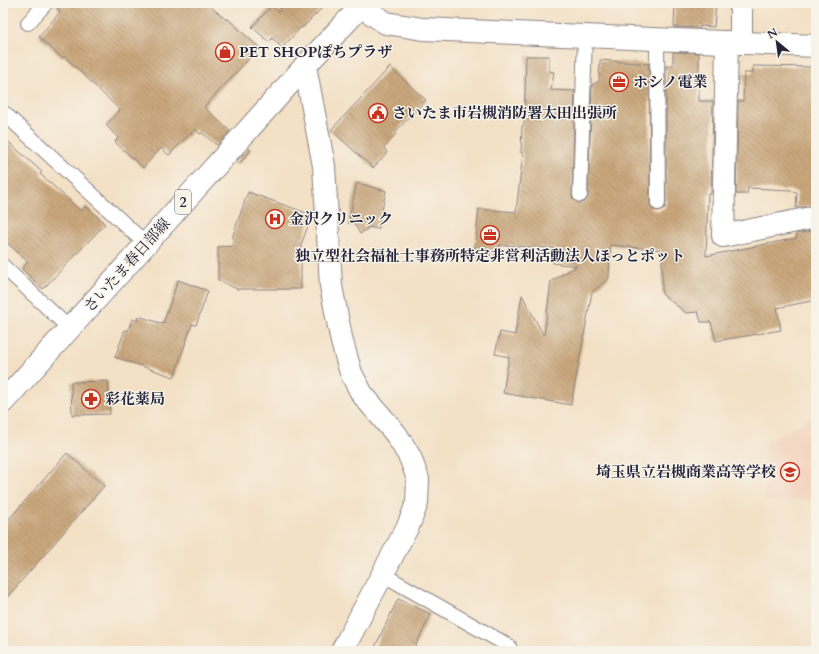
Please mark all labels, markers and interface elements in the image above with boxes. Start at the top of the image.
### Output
north arrow [757,22,797,62]
text: N [765,25,781,43]
shop icon: PET SHOPぽちプラザ [214,41,236,63]
place label: PET SHOPぽちプラザ [239,42,392,62]
office icon: ホシノ電業 [608,71,630,93]
place label: ホシノ電業 [633,72,707,92]
public building icon: さいたま市岩槻消防署太田出張所 [367,102,389,124]
place label: さいたま市岩槻消防署太田出張所 [392,103,617,123]
road number: 2 [175,190,191,214]
hospital icon: 金沢クリニック [264,208,286,230]
place label: 金沢クリニック [289,209,393,229]
street label: さいたま春日部線 [79,214,175,316]
office icon: 独立型社会福祉士事務所特定非営利活動法人ほっとポット [479,224,501,246]
place label: 独立型社会福祉士事務所特定非営利活動法人ほっとポット [295,246,685,266]
pharmacy icon: 彩花薬局 [80,388,102,410]
place label: 彩花薬局 [105,389,165,409]
school or university icon: 埼玉県立岩槻商業高等学校 [779,461,801,483]
place label: 埼玉県立岩槻商業高等学校 [596,462,776,482]

